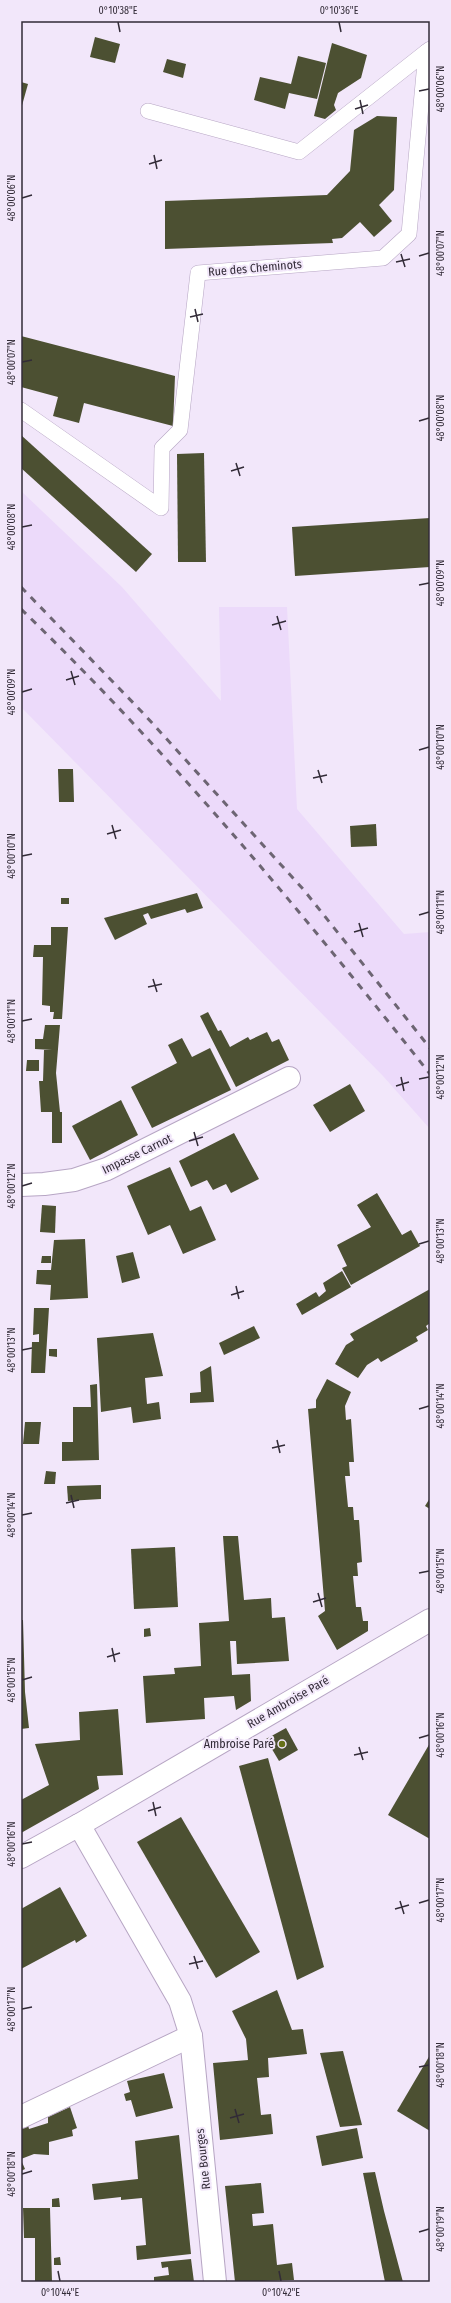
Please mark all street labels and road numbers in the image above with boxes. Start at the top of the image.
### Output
street label: Rue des Cheminots [208,257,302,279]
street label: Impasse Carnot [100,1131,174,1177]
street label: Rue Ambroise Paré [245,1673,331,1731]
street label: Rue Bourges [193,2128,213,2190]

